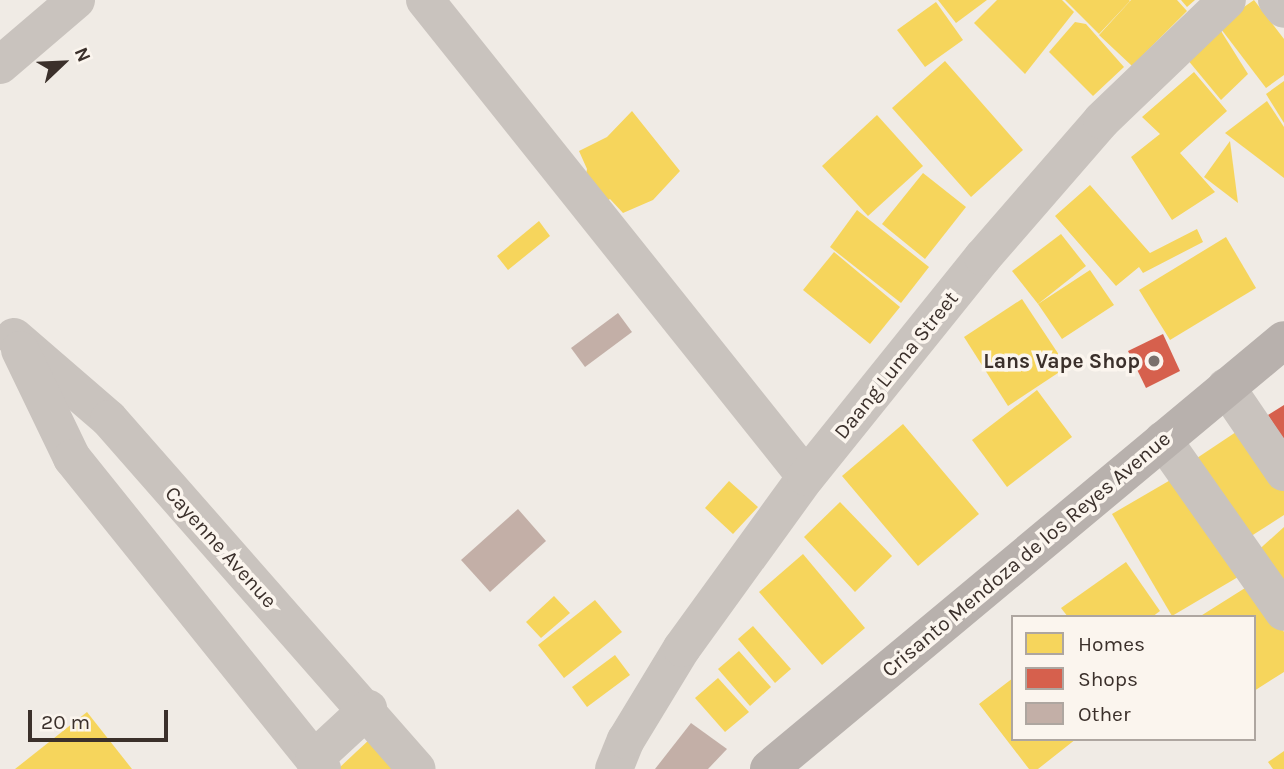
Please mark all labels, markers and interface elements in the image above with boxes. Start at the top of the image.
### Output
north arrow [28,28,98,98]
text: N [70,44,95,65]
street label: Daang Luma Street [829,286,963,444]
place label: Lans Vape Shop [983,348,1140,374]
marker: Lans Vape Shop [1146,353,1162,369]
street label: Crisanto Mendoza de los Reyes Avenue [877,426,1175,682]
street label: Cayenne Avenue [160,481,282,613]
legend [1011,615,1256,741]
text: Homes [1078,632,1145,656]
text: Shops [1078,667,1138,691]
scale bar [32,696,172,740]
text: Other [1078,702,1131,726]
text: 20 m [41,710,90,734]

